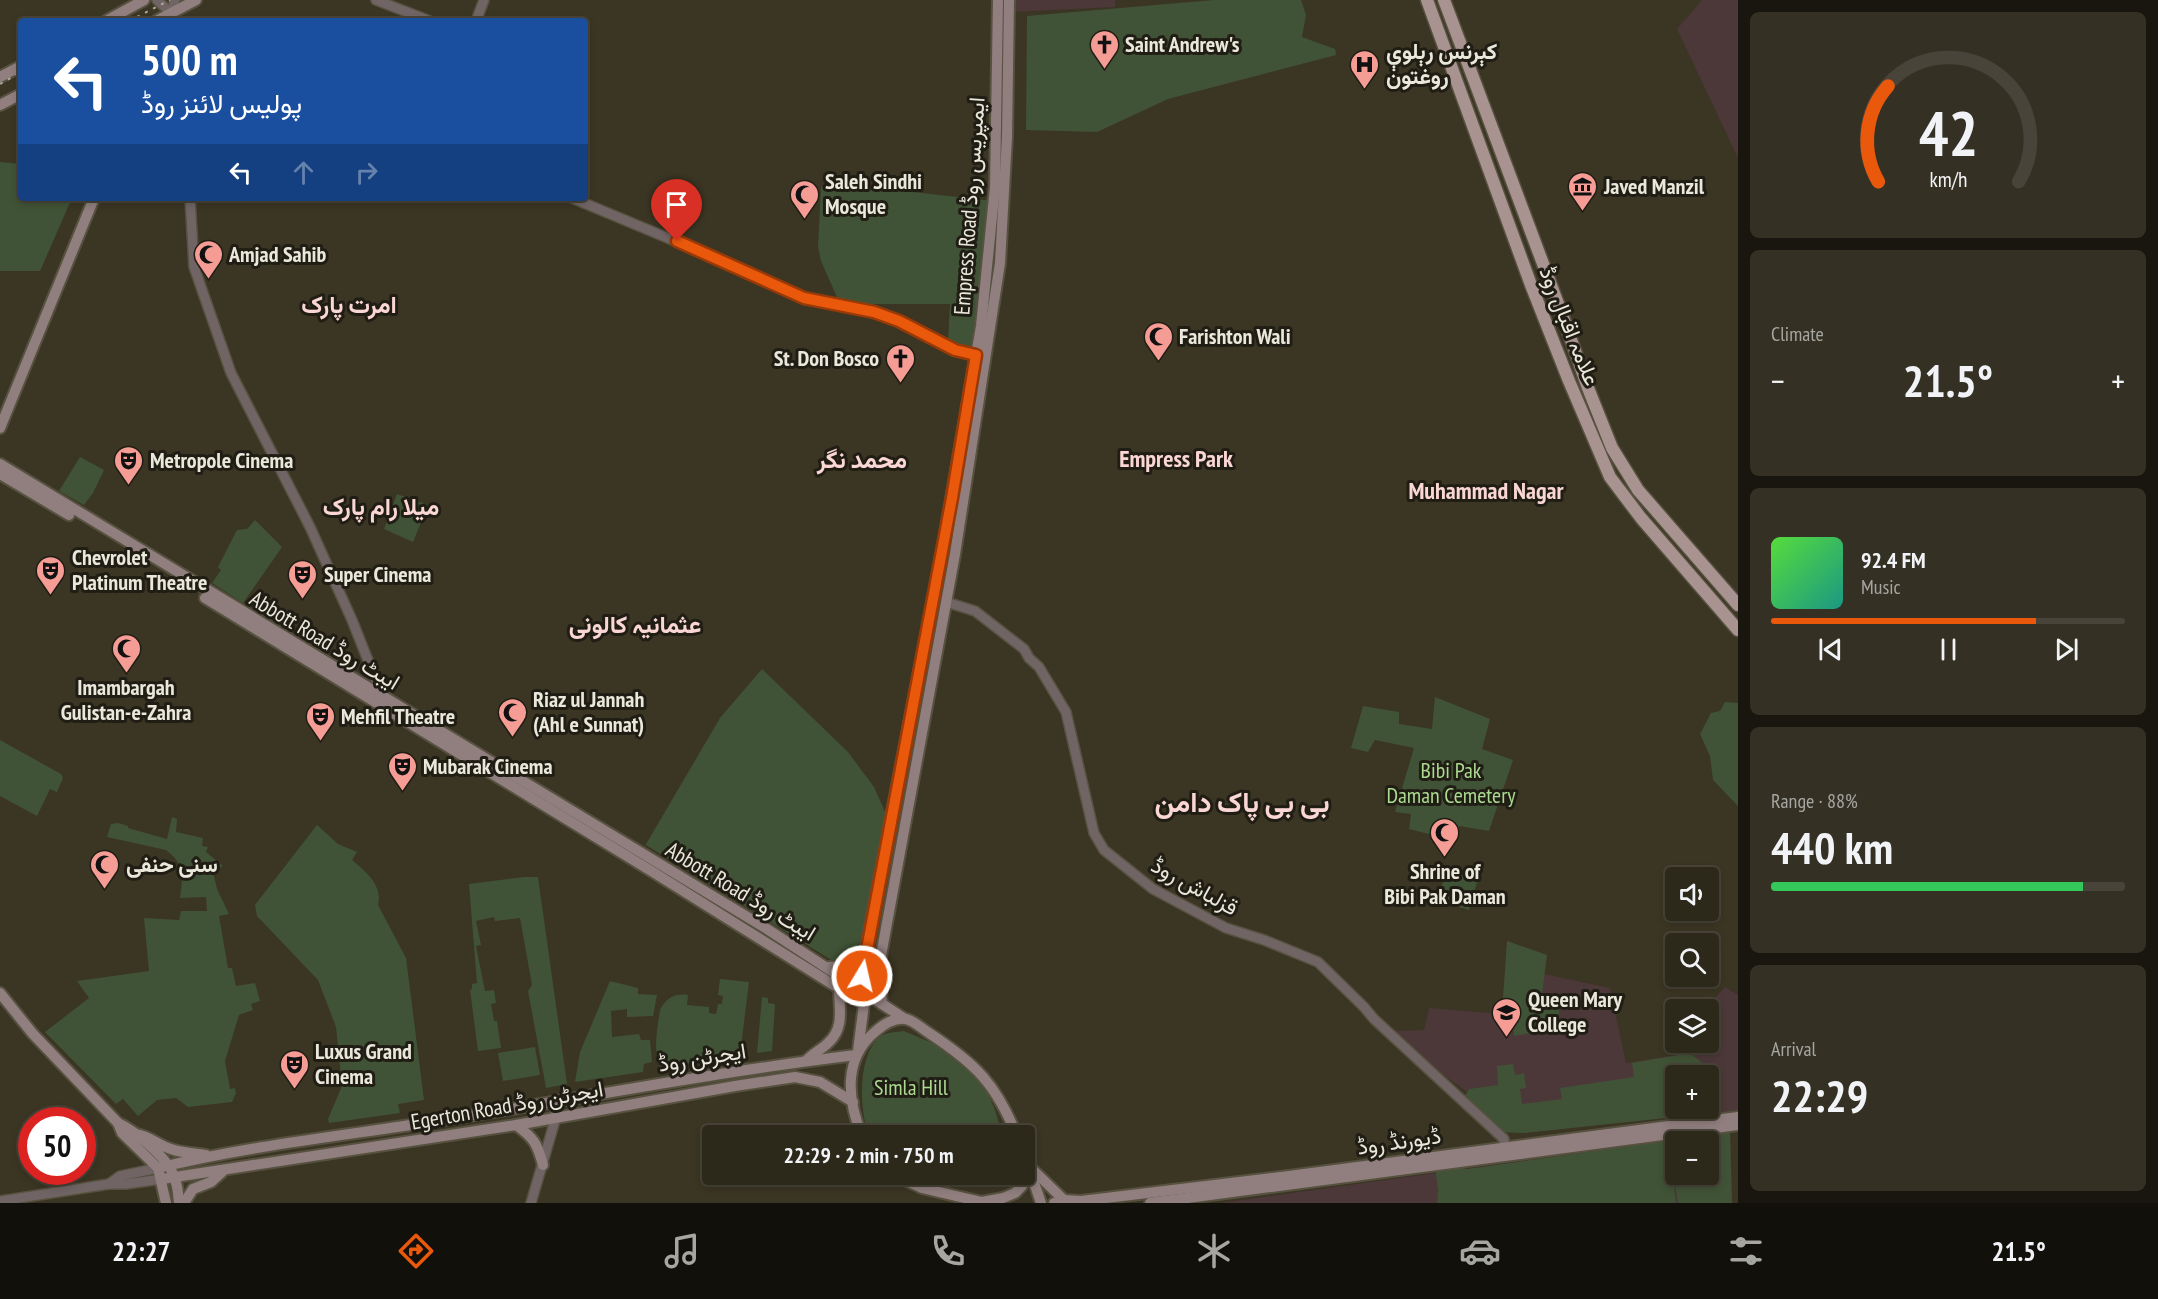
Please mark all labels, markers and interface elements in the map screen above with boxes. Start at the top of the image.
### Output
church icon: Saint Andrew's [1088,28,1120,70]
place label: Saint Andrew's [1125,30,1240,58]
text: 500 m [141,32,238,87]
place label: کېرنس رېلوې روغتون [1386,37,1497,90]
icon: left [42,42,120,120]
hospital icon: کېرنس رېلوې روغتون [1349,48,1381,90]
text: پولیس لائنز روڈ [141,86,302,120]
text: 42 [1918,92,1978,173]
street label: Empress Road ایمپریس روڈ [947,96,992,316]
icon: left [224,156,257,189]
icon: ahead [287,156,320,189]
icon: right [350,156,383,189]
text: km/h [1929,165,1967,193]
place label: Saleh Sindhi Mosque [825,167,922,220]
museum icon: Javed Manzil [1567,170,1599,212]
place label: Javed Manzil [1603,172,1705,200]
mosque icon: Saleh Sindhi Mosque [788,178,820,220]
pin [651,179,702,241]
icon: arrive [660,188,693,221]
mosque icon: Amjad Sahib [192,238,224,280]
place label: Amjad Sahib [228,240,327,268]
street label: علامہ اقبال روڈ [1533,262,1607,390]
district label: امرت پارک [301,289,397,321]
mosque icon: Farishton Wali [1142,320,1174,362]
text: Climate [1771,321,1824,347]
place label: Farishton Wali [1179,322,1291,350]
church icon: St. Don Bosco [884,342,916,384]
place label: St. Don Bosco [774,344,879,372]
text: 21.5° [1903,351,1993,409]
text: − [1771,359,1785,402]
text: + [2111,359,2125,402]
district label: Empress Park [1119,443,1233,474]
theatre icon: Metropole Cinema [113,444,145,486]
district label: محمد نگر [816,444,907,475]
place label: Metropole Cinema [150,446,293,474]
district label: Muhammad Nagar [1408,475,1565,506]
district label: میلا رام پارک [323,491,439,523]
place label: Chevrolet Platinum Theatre [72,543,207,596]
text: 92.4 FM [1861,546,1926,574]
theatre icon: Chevrolet Platinum Theatre [35,554,67,596]
theatre icon: Super Cinema [287,558,319,600]
place label: Super Cinema [324,560,431,588]
text: Music [1861,574,1901,600]
street label: Abbott Road ایبٹ روڈ [245,584,405,696]
district label: عثمانیہ کالونی [569,609,701,640]
mosque icon: Imambargah Gulistan-e-Zahra [110,632,142,674]
icon: previous [1814,633,1847,666]
icon: pause [1932,633,1965,666]
icon: next [2050,633,2083,666]
place label: Imambargah Gulistan-e-Zahra [61,673,191,726]
place label: Riaz ul Jannah (Ahl e Sunnat) [533,685,644,738]
mosque icon: Riaz ul Jannah (Ahl e Sunnat) [496,696,528,738]
theatre icon: Mehfil Theatre [304,700,336,742]
place label: Mehfil Theatre [341,702,455,730]
theatre icon: Mubarak Cinema [386,750,418,792]
place label: Mubarak Cinema [423,752,553,780]
park label: Bibi Pak Daman Cemetery [1386,756,1516,809]
district label: بی بی پاک دامن [1154,783,1330,822]
text: Range · 88% [1771,788,1858,814]
mosque icon: Shrine of Bibi Pak Daman [1429,816,1461,858]
text: 440 km [1771,818,1893,876]
street label: Abbott Road ایبٹ روڈ [661,835,821,947]
mosque icon: سنی حنفی [89,848,121,890]
place label: سنی حنفی [126,850,218,878]
street label: قزلباش روڈ [1147,851,1243,921]
place label: Shrine of Bibi Pak Daman [1384,857,1506,910]
map controls [1665,867,1719,1185]
button: sound [1665,867,1719,921]
button: search [1665,933,1719,987]
position arrow [830,944,894,1008]
place label: Queen Mary College [1528,985,1623,1038]
school or university icon: Queen Mary College [1491,996,1523,1038]
button: layers [1665,999,1719,1053]
street label: ایجرٹن روڈ [656,1036,748,1078]
text: Arrival [1771,1036,1816,1062]
place label: Luxus Grand Cinema [315,1037,412,1090]
theatre icon: Luxus Grand Cinema [278,1048,310,1090]
button: + [1665,1065,1719,1119]
text: 22:29 [1771,1066,1868,1124]
park label: Simla Hill [874,1073,949,1101]
street label: Egerton Road ایجرٹن روڈ [409,1074,605,1136]
speed limit sign: 50 [18,1107,96,1185]
street label: ڈیورنڈ روڈ [1355,1121,1443,1161]
button: − [1665,1131,1719,1185]
text: 22:29 · 2 min · 750 m [783,1141,954,1169]
icon: directions [395,1230,437,1272]
icon: music [661,1230,703,1272]
icon: phone [927,1230,969,1272]
icon: climate [1193,1230,1235,1272]
icon: car [1459,1230,1501,1272]
icon: filters [1725,1230,1767,1272]
text: 22:27 [112,1234,170,1268]
text: 21.5° [1992,1234,2046,1268]

